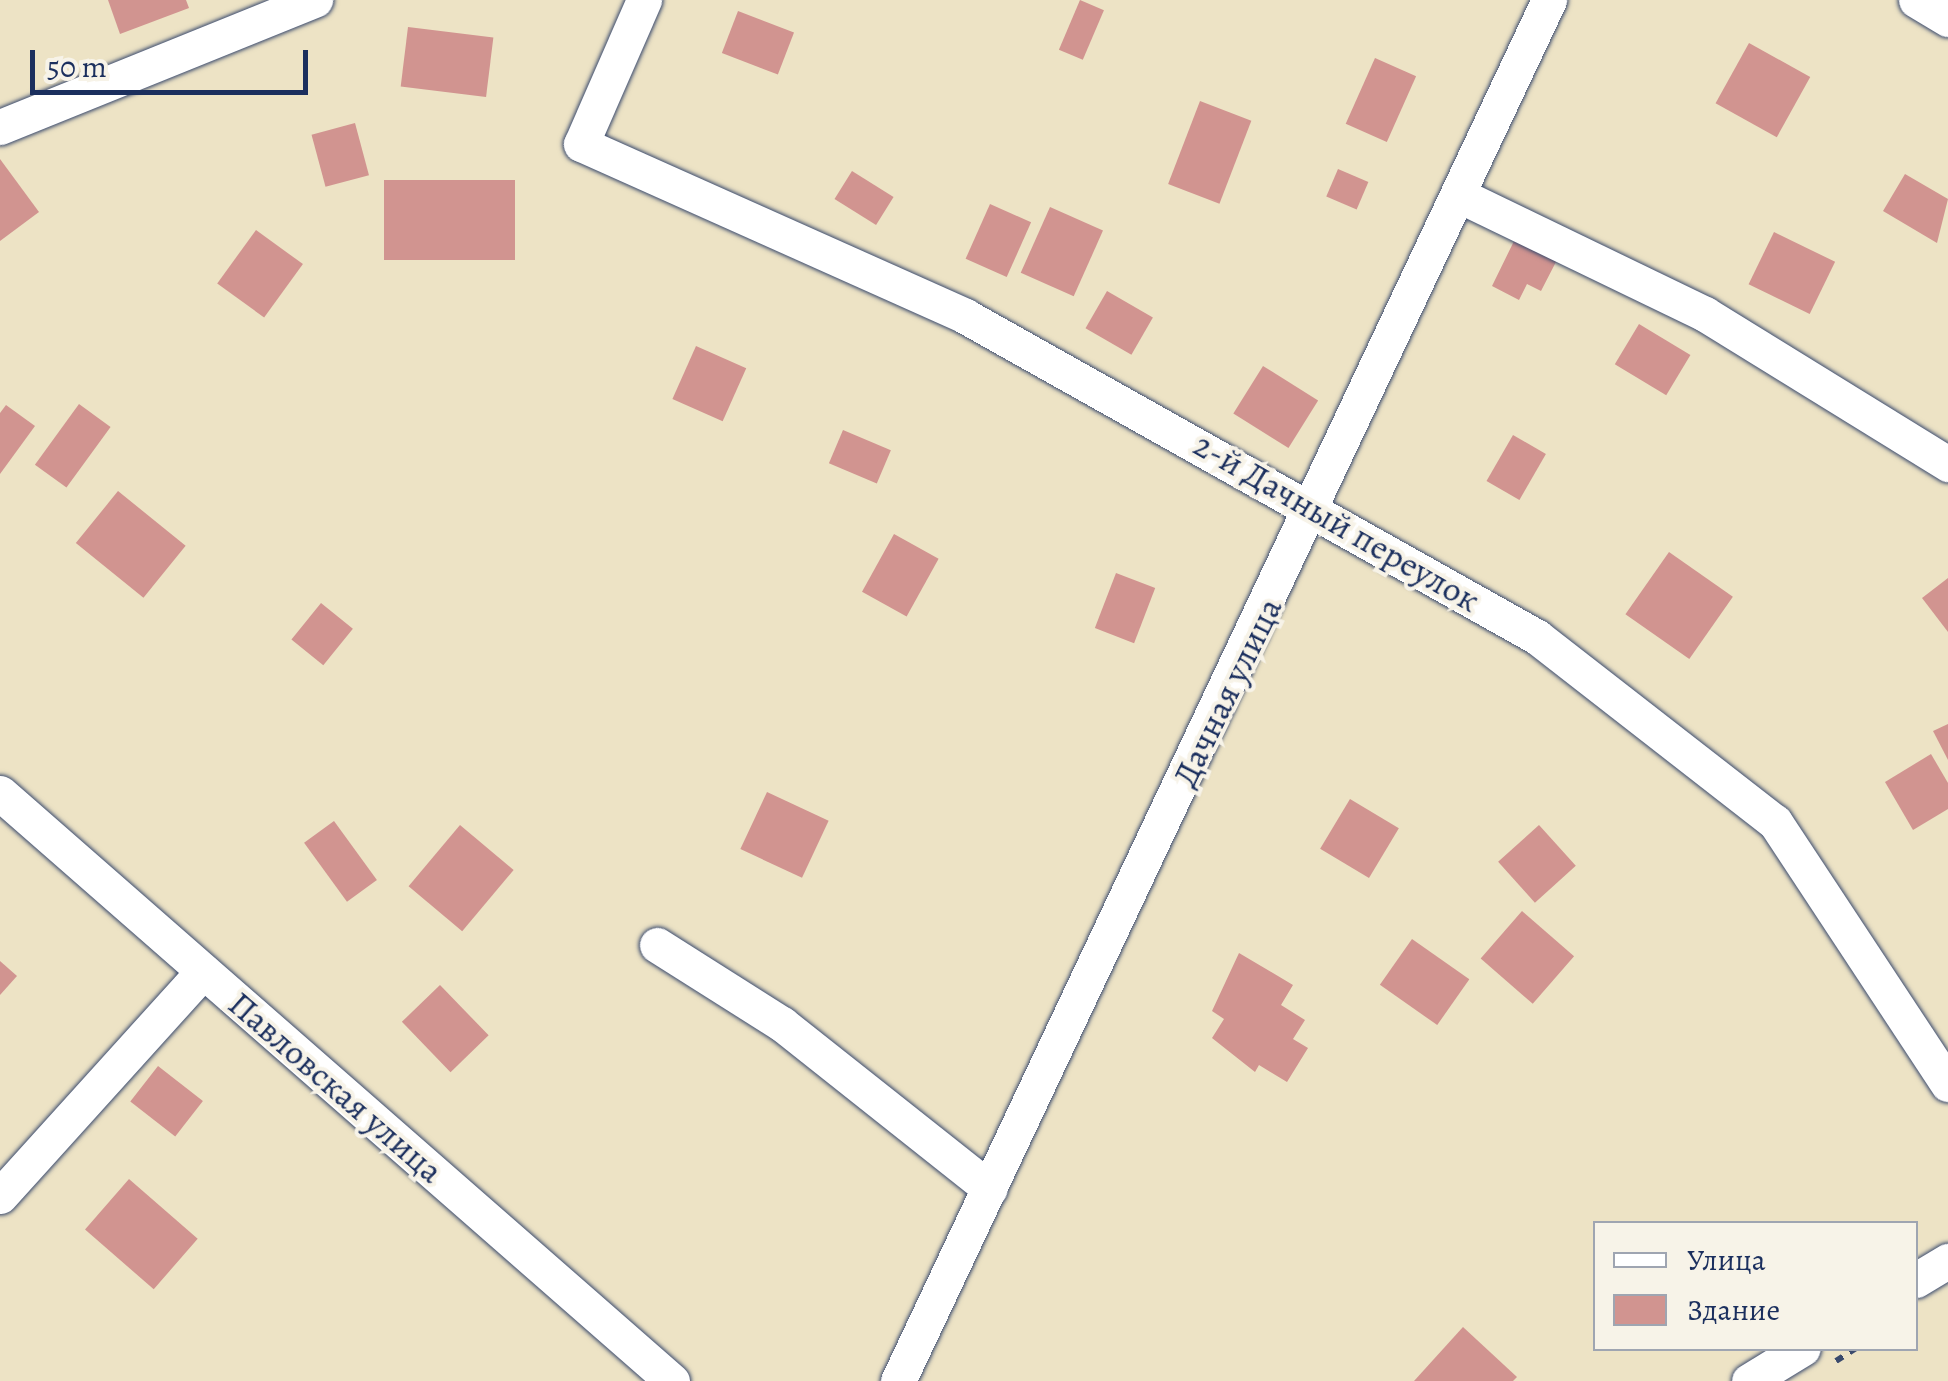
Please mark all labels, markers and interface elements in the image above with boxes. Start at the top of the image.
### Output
scale bar [35,30,312,92]
text: 50 m [47,47,107,87]
street label: 2-й Дачный переулок [1187,423,1487,621]
street label: Дачная улица [1163,591,1291,793]
street label: Павловская улица [220,982,452,1192]
legend [1593,1221,1918,1351]
text: Улица [1687,1240,1766,1280]
text: Здание [1687,1290,1780,1330]

